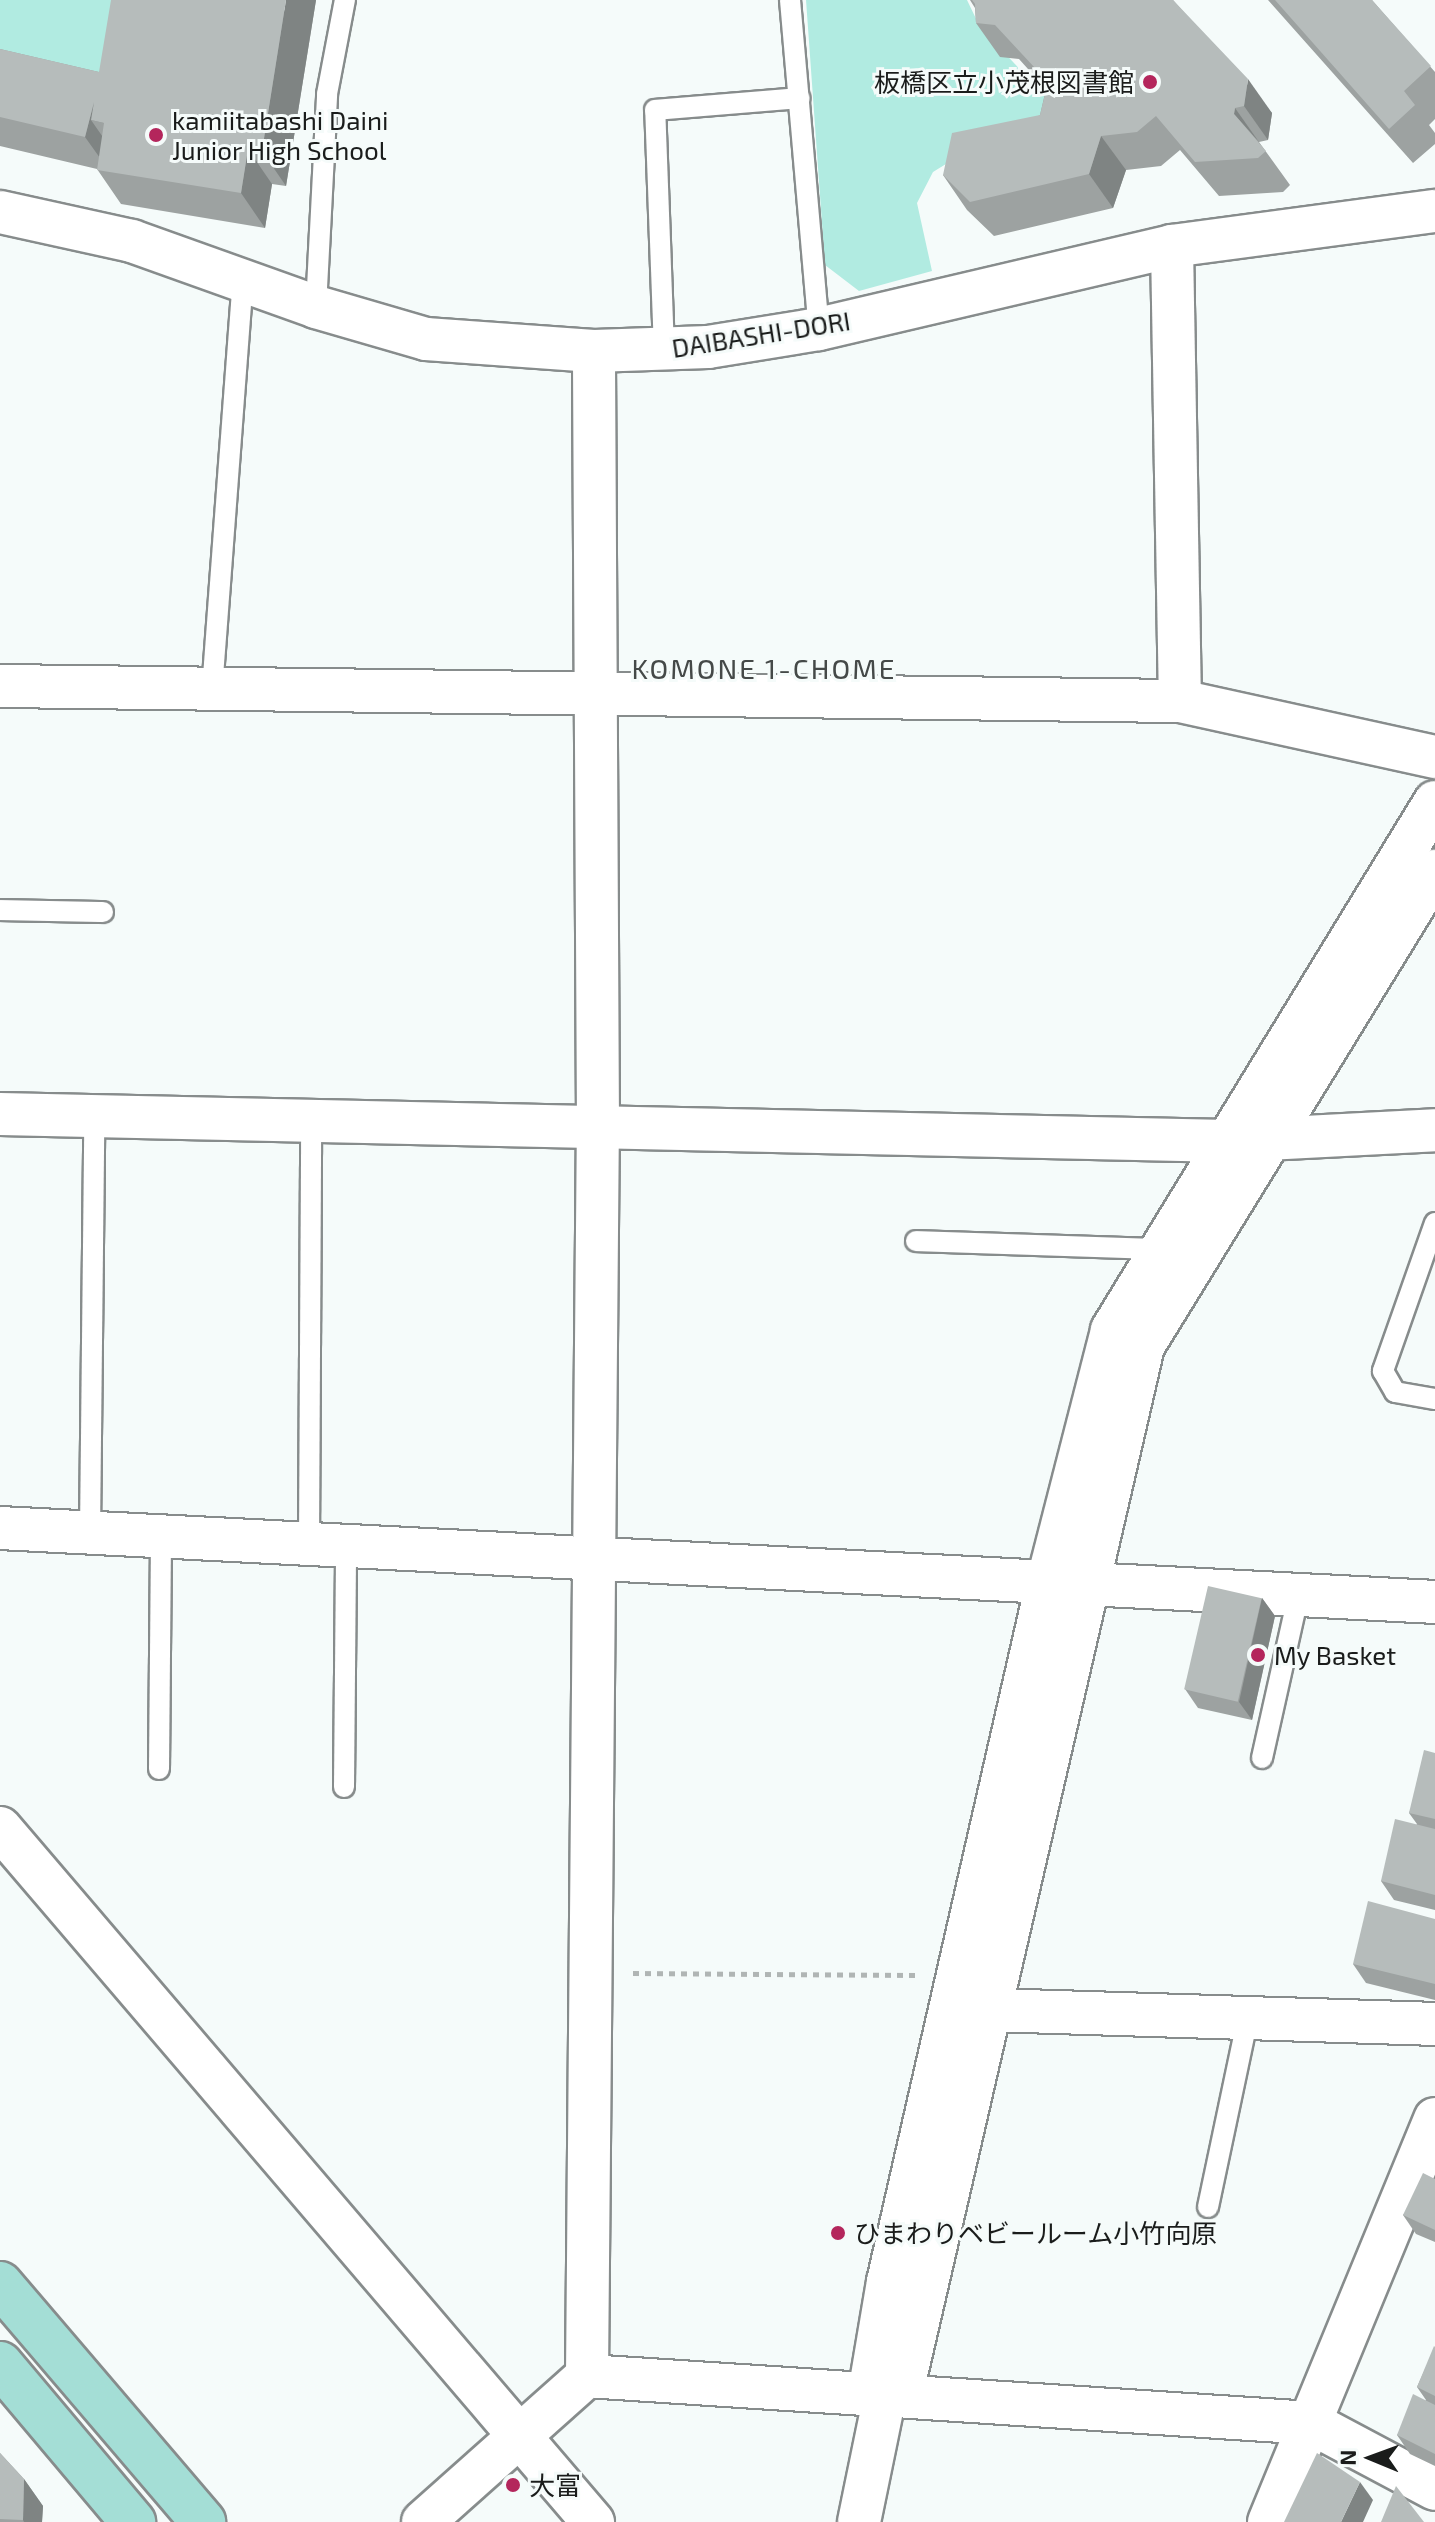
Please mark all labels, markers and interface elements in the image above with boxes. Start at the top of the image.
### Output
place label: 板橋区立小茂根図書館 [874,66,1134,98]
marker: 板橋区立小茂根図書館 [1141,73,1159,91]
place label: kamiitabashi Daini Junior High School [172,104,389,166]
marker: kamiitabashi Daini Junior High School [147,126,165,144]
street label: DAIBASHI-DORI [669,304,853,364]
district label: KOMONE 1-CHOME [632,651,896,685]
place label: My Basket [1274,1639,1397,1671]
marker: My Basket [1249,1646,1267,1664]
place label: ひまわりベビールーム小竹向原 [854,2217,1218,2249]
marker: ひまわりベビールーム小竹向原 [829,2224,847,2242]
north arrow [1331,2418,1411,2498]
text: N [1334,2449,1360,2466]
place label: 大富 [529,2469,581,2501]
marker: 大富 [504,2476,522,2494]

